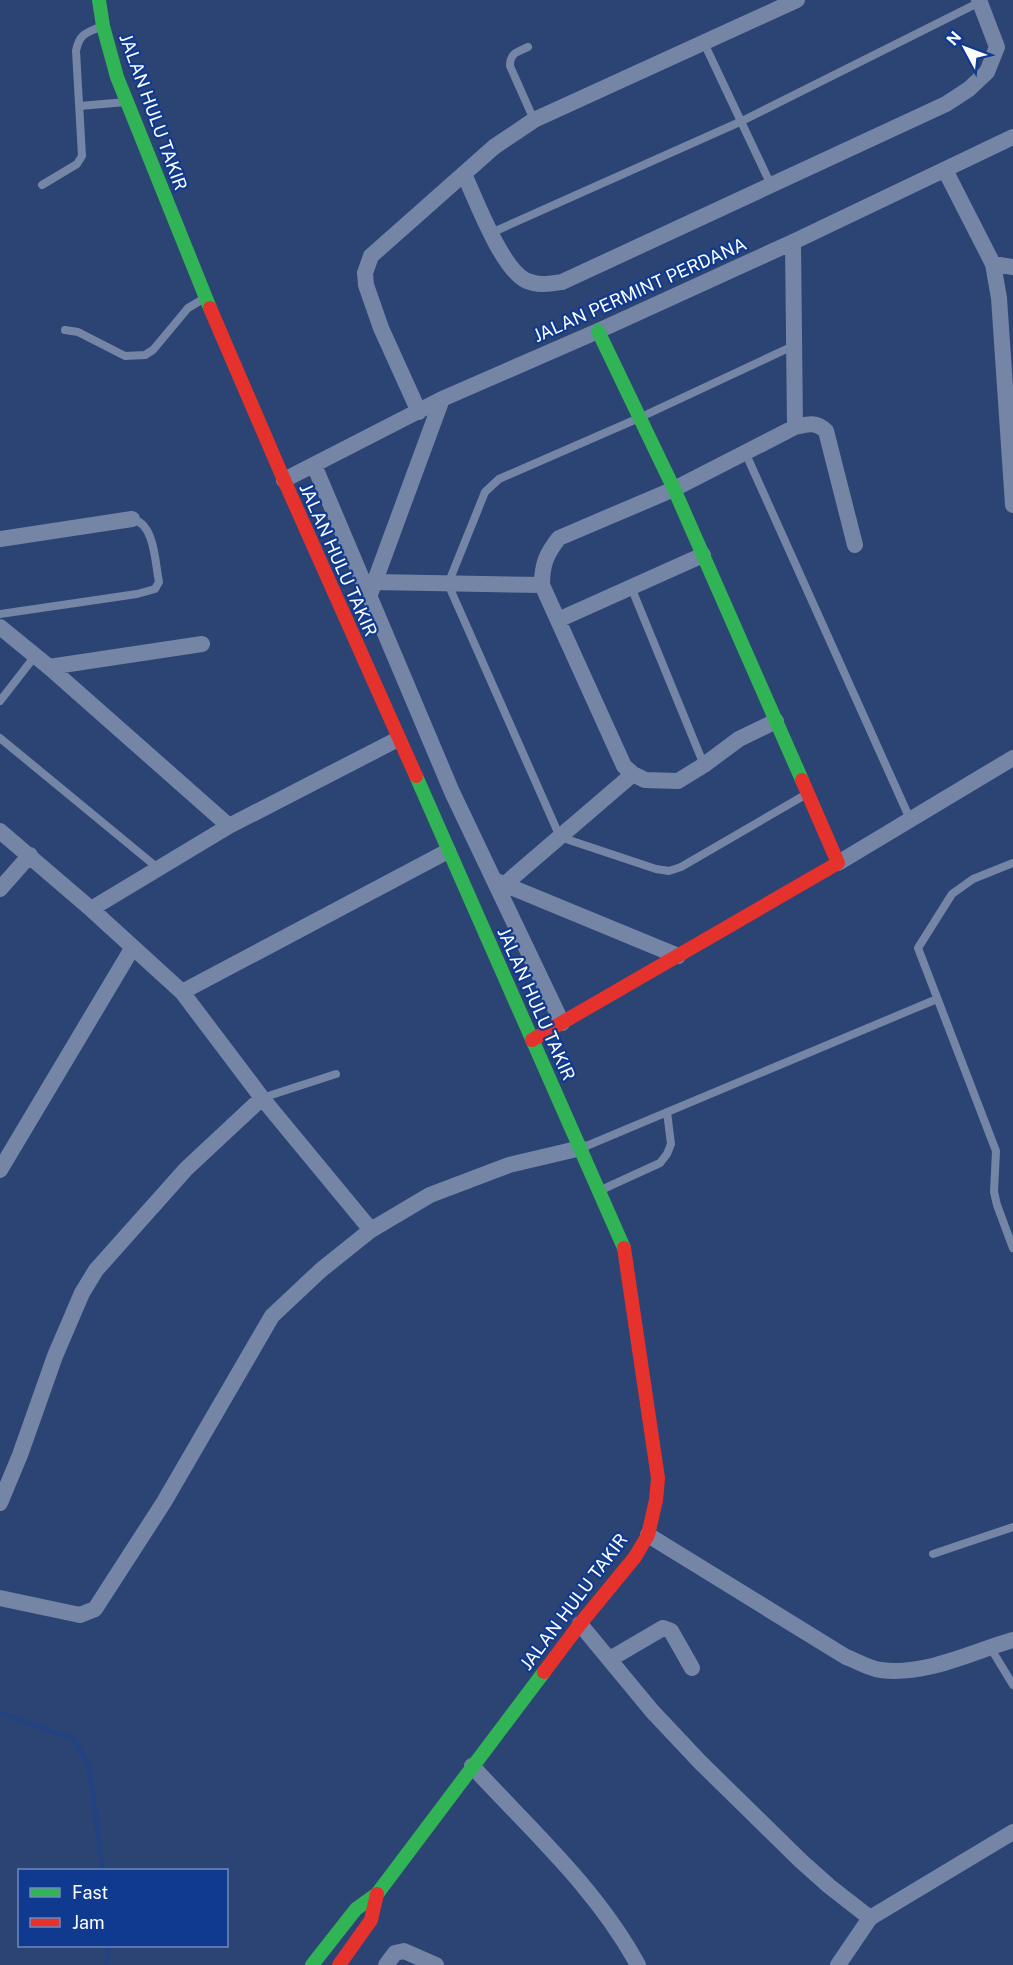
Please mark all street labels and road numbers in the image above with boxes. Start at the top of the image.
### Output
street label: JALAN HULU TAKIR [115,31,192,193]
street label: JALAN PERMINT PERDANA [530,233,750,346]
street label: JALAN HULU TAKIR [295,480,382,640]
street label: JALAN HULU TAKIR [493,924,580,1084]
street label: JALAN HULU TAKIR [515,1529,632,1674]

